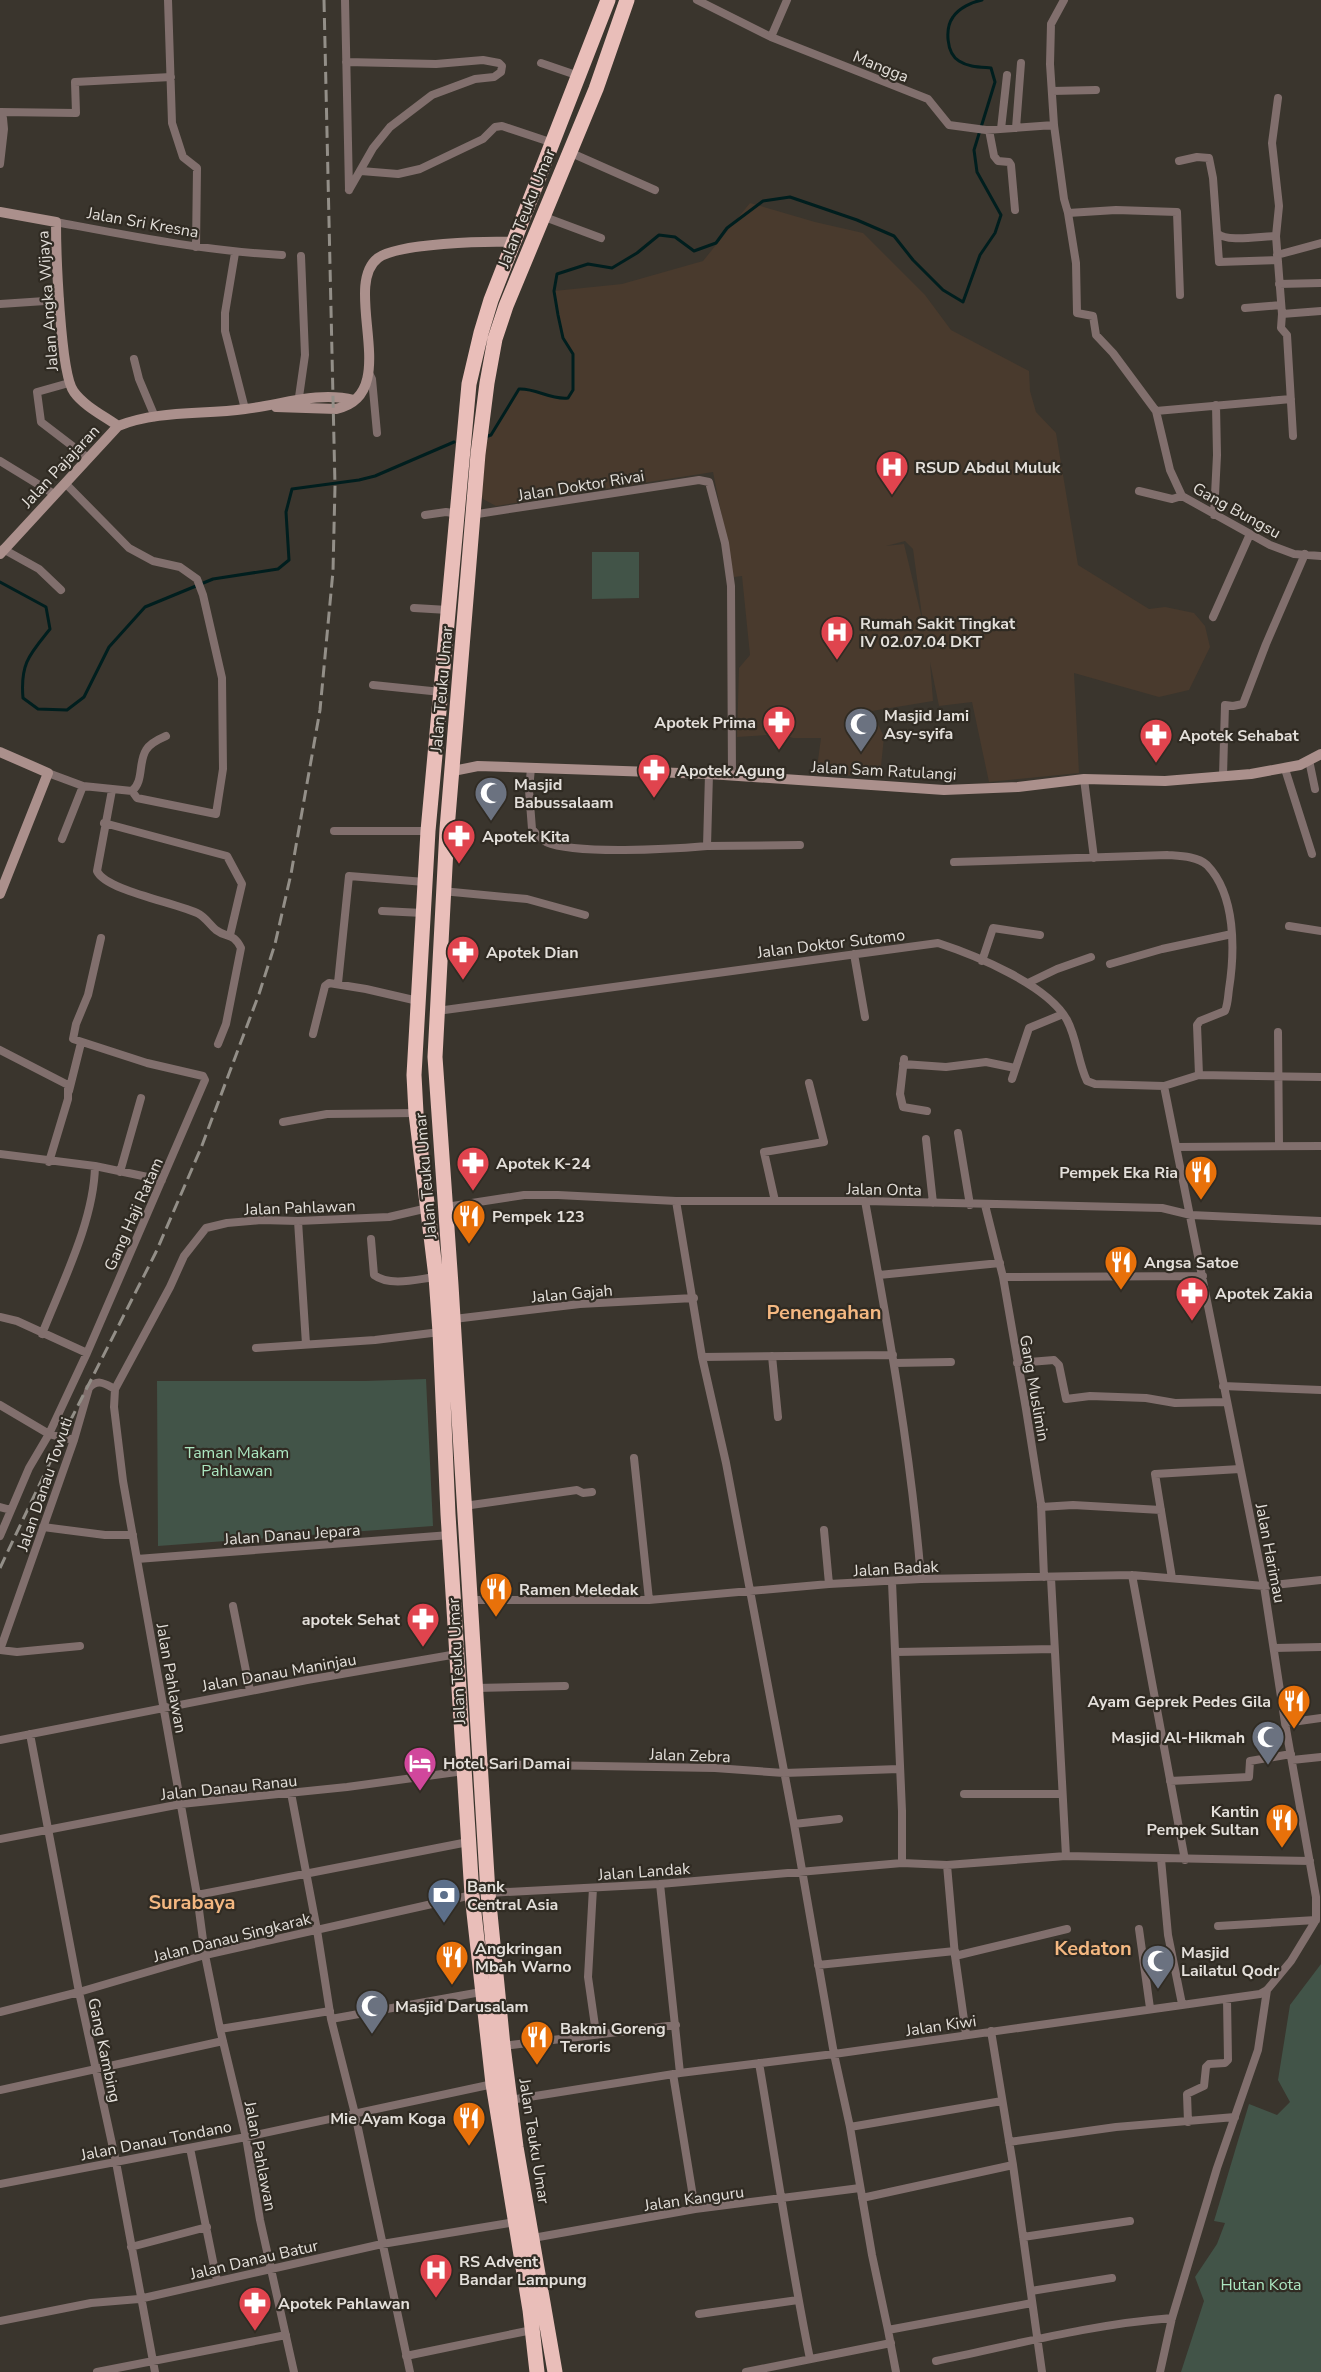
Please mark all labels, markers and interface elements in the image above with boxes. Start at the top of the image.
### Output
street label: Mangga [849,46,912,88]
street label: Jalan Teuku Umar [493,145,561,272]
street label: Jalan Sri Kresna [84,202,200,244]
street label: Jalan Angka Wijaya [32,230,64,373]
street label: Jalan Pajajaran [16,420,105,514]
hospital icon: RSUD Abdul Muluk [874,449,910,496]
place label: RSUD Abdul Muluk [915,457,1061,479]
street label: Jalan Doktor Rivai [515,465,646,507]
street label: Gang Bungsu [1188,478,1285,544]
place label: Rumah Sakit Tingkat IV 02.07.04 DKT [860,613,1016,653]
hospital icon: Rumah Sakit Tingkat IV 02.07.04 DKT [819,614,855,661]
street label: Jalan Teuku Umar [425,625,458,754]
pharmacy icon: Apotek Prima [761,704,797,751]
place label: Masjid Jami Asy-syifa [884,705,969,745]
mosque icon: Masjid Jami Asy-syifa [843,706,879,753]
place label: Apotek Prima [654,712,756,734]
pharmacy icon: Apotek Sehabat [1138,717,1174,764]
place label: Apotek Sehabat [1179,725,1300,747]
pharmacy icon: Apotek Agung [636,752,672,799]
street label: Jalan Sam Ratulangi [810,756,957,786]
place label: Apotek Agung [677,760,785,782]
place label: Masjid Babussalaam [514,774,614,814]
mosque icon: Masjid Babussalaam [473,775,509,822]
pharmacy icon: Apotek Kita [441,818,477,865]
place label: Apotek Kita [482,826,570,848]
street label: Jalan Doktor Sutomo [755,924,906,964]
pharmacy icon: Apotek Dian [445,934,481,981]
place label: Apotek Dian [486,942,579,964]
street label: Jalan Teuku Umar [409,1112,443,1241]
pharmacy icon: Apotek K-24 [455,1145,491,1192]
place label: Apotek K-24 [496,1153,591,1175]
street label: Gang Haji Ratam [99,1154,169,1275]
restaurant icon: Pempek Eka Ria [1183,1154,1219,1201]
place label: Pempek Eka Ria [1059,1162,1178,1184]
street label: Jalan Onta [845,1178,922,1202]
street label: Jalan Pahlawan [243,1195,356,1221]
restaurant icon: Pempek 123 [451,1198,487,1245]
place label: Pempek 123 [492,1206,585,1228]
restaurant icon: Angsa Satoe [1103,1244,1139,1291]
place label: Angsa Satoe [1144,1252,1239,1274]
pharmacy icon: Apotek Zakia [1174,1275,1210,1322]
street label: Jalan Gajah [530,1279,614,1309]
place label: Apotek Zakia [1215,1283,1313,1305]
district label: Penengahan [767,1299,881,1326]
street label: Gang Muslimin [1014,1333,1054,1443]
street label: Jalan Danau Towuti [11,1415,78,1555]
park label: Taman Makam Pahlawan [185,1442,289,1482]
street label: Jalan Harimau [1249,1500,1290,1605]
street label: Jalan Danau Jepara [222,1519,361,1551]
street label: Jalan Badak [852,1556,940,1582]
restaurant icon: Ramen Meledak [478,1571,514,1618]
place label: Ramen Meledak [519,1579,639,1601]
street label: Jalan Teuku Umar [443,1597,471,1726]
pharmacy icon: apotek Sehat [405,1601,441,1648]
place label: apotek Sehat [302,1609,401,1631]
street label: Jalan Pahlawan [150,1620,192,1735]
street label: Jalan Danau Maninjau [199,1649,358,1698]
restaurant icon: Ayam Geprek Pedes Gila [1276,1683,1312,1730]
place label: Ayam Geprek Pedes Gila [1088,1691,1271,1713]
mosque icon: Masjid Al-Hikmah [1250,1719,1286,1766]
place label: Masjid Al-Hikmah [1111,1727,1245,1749]
street label: Jalan Zebra [648,1744,731,1768]
hotel icon: Hotel Sari Damai [402,1745,438,1792]
place label: Hotel Sari Damai [443,1753,570,1775]
street label: Jalan Danau Ranau [159,1770,298,1806]
place label: Kantin Pempek Sultan [1147,1801,1259,1841]
restaurant icon: Kantin Pempek Sultan [1264,1802,1300,1849]
street label: Jalan Landak [596,1858,692,1886]
place label: Bank Central Asia [467,1876,558,1916]
bank icon: Bank Central Asia [426,1877,462,1924]
district label: Surabaya [149,1889,235,1916]
street label: Jalan Danau Singkarak [150,1908,314,1968]
district label: Kedaton [1054,1935,1132,1962]
place label: Angkringan Mbah Warno [475,1938,571,1978]
restaurant icon: Angkringan Mbah Warno [434,1939,470,1986]
place label: Masjid Lailatul Qodr [1181,1942,1280,1982]
mosque icon: Masjid Lailatul Qodr [1140,1943,1176,1990]
mosque icon: Masjid Darusalam [354,1988,390,2035]
street label: Gang Kambing [82,1996,126,2105]
place label: Masjid Darusalam [395,1996,529,2018]
street label: Jalan Kiwi [903,2010,978,2042]
place label: Bakmi Goreng Teroris [560,2018,666,2058]
restaurant icon: Bakmi Goreng Teroris [519,2019,555,2066]
street label: Jalan Teuku Umar [513,2076,555,2206]
street label: Jalan Pahlawan [238,2098,281,2213]
restaurant icon: Mie Ayam Koga [451,2100,487,2147]
place label: Mie Ayam Koga [330,2108,446,2130]
street label: Jalan Danau Tondano [78,2116,234,2167]
street label: Jalan Kanguru [642,2181,746,2217]
street label: Jalan Danau Batur [187,2234,321,2286]
place label: RS Advent Bandar Lampung [459,2251,587,2291]
hospital icon: RS Advent Bandar Lampung [418,2252,454,2299]
park label: Hutan Kota [1220,2274,1302,2296]
pharmacy icon: Apotek Pahlawan [237,2285,273,2332]
place label: Apotek Pahlawan [278,2293,410,2315]

